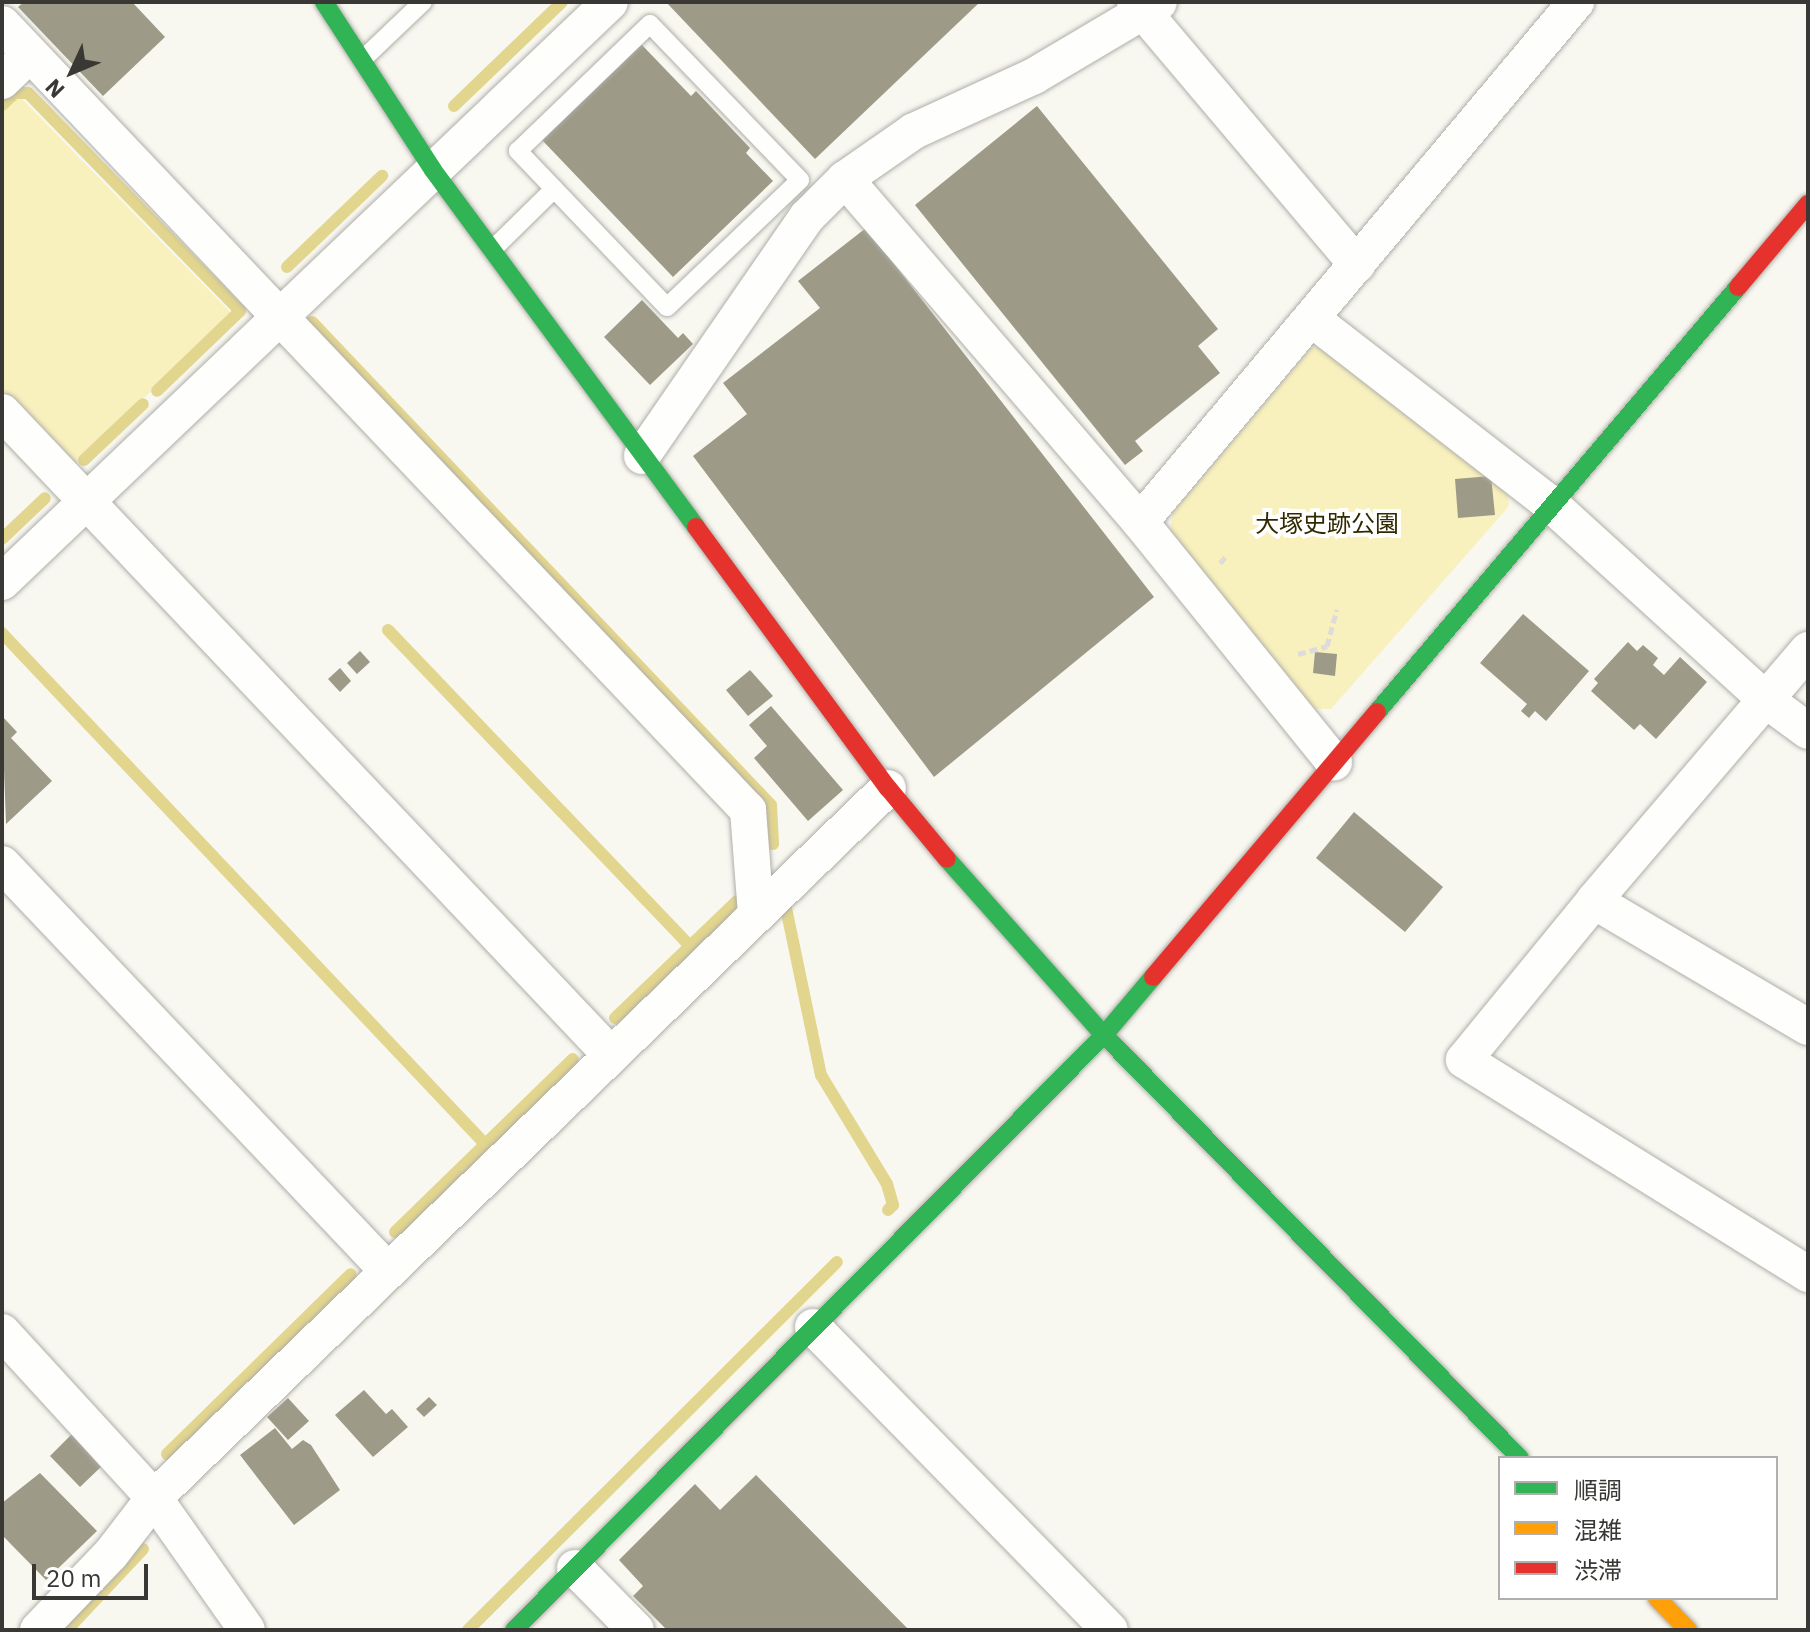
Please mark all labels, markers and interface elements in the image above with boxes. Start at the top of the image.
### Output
north arrow [32,32,112,112]
text: N [38,73,70,105]
park label: 大塚史跡公園 [1255,510,1399,538]
legend [1498,1456,1778,1600]
text: 順調 [1574,1474,1622,1506]
text: 混雑 [1574,1514,1622,1546]
scale bar [36,1548,152,1598]
text: 渋滞 [1574,1554,1622,1586]
text: 20 m [46,1562,101,1594]

